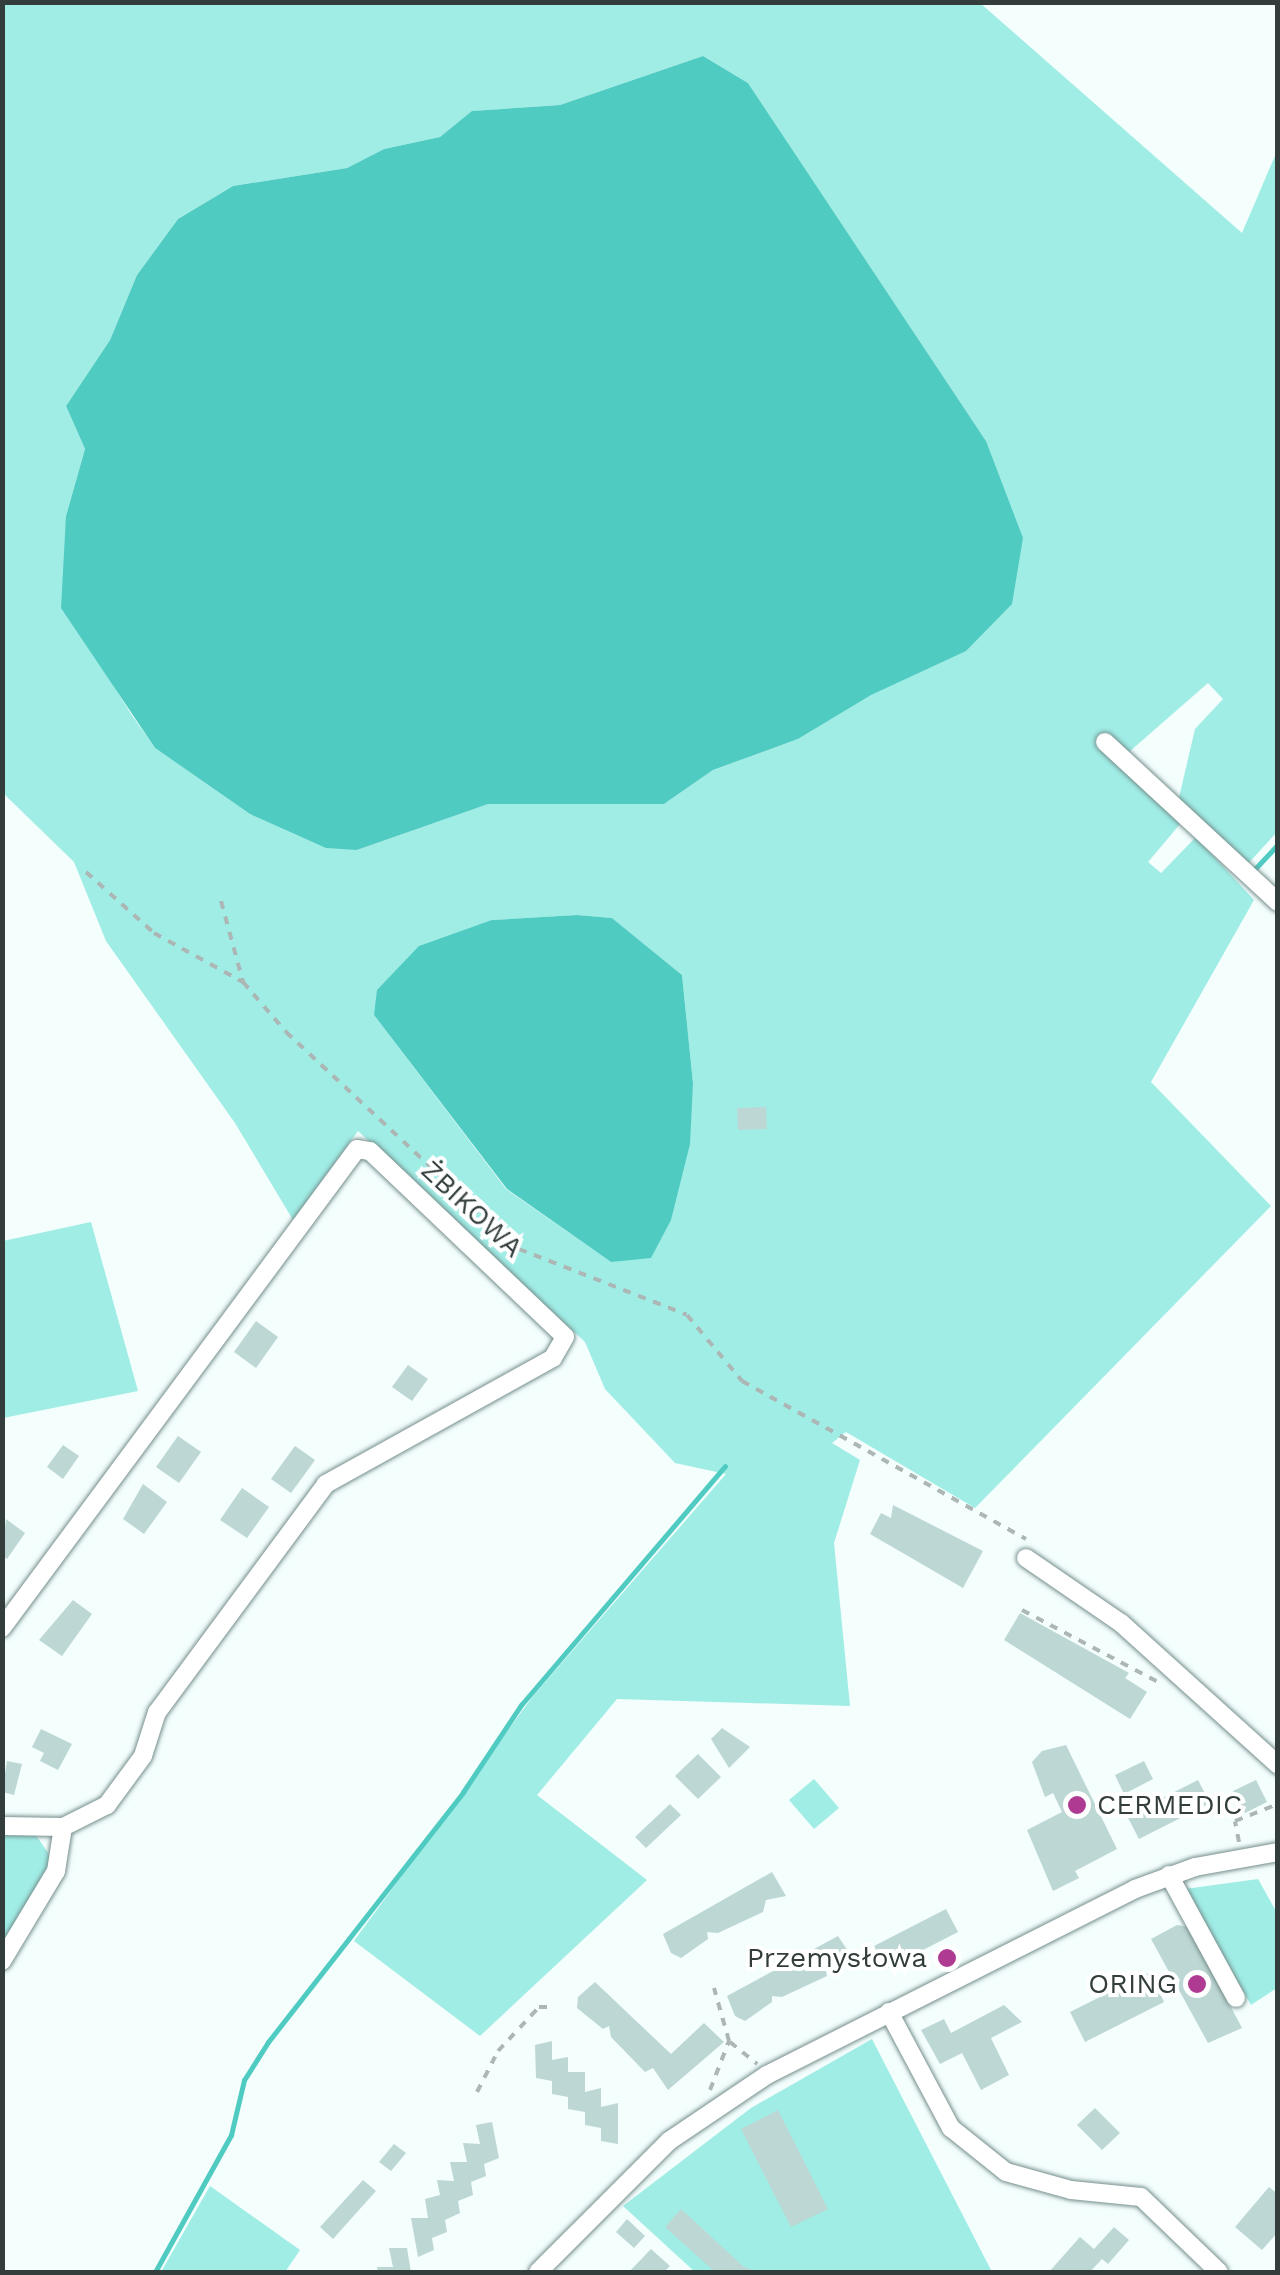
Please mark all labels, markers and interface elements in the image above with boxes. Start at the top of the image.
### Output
street label: ŻBIKOWA [414,1153,530,1265]
place label: CERMEDIC [1097,1788,1242,1822]
marker: CERMEDIC [1066,1794,1088,1816]
place label: Przemysłowa [747,1941,927,1975]
marker: Przemysłowa [936,1947,958,1969]
place label: ORING [1088,1967,1177,2001]
marker: ORING [1186,1973,1208,1995]

